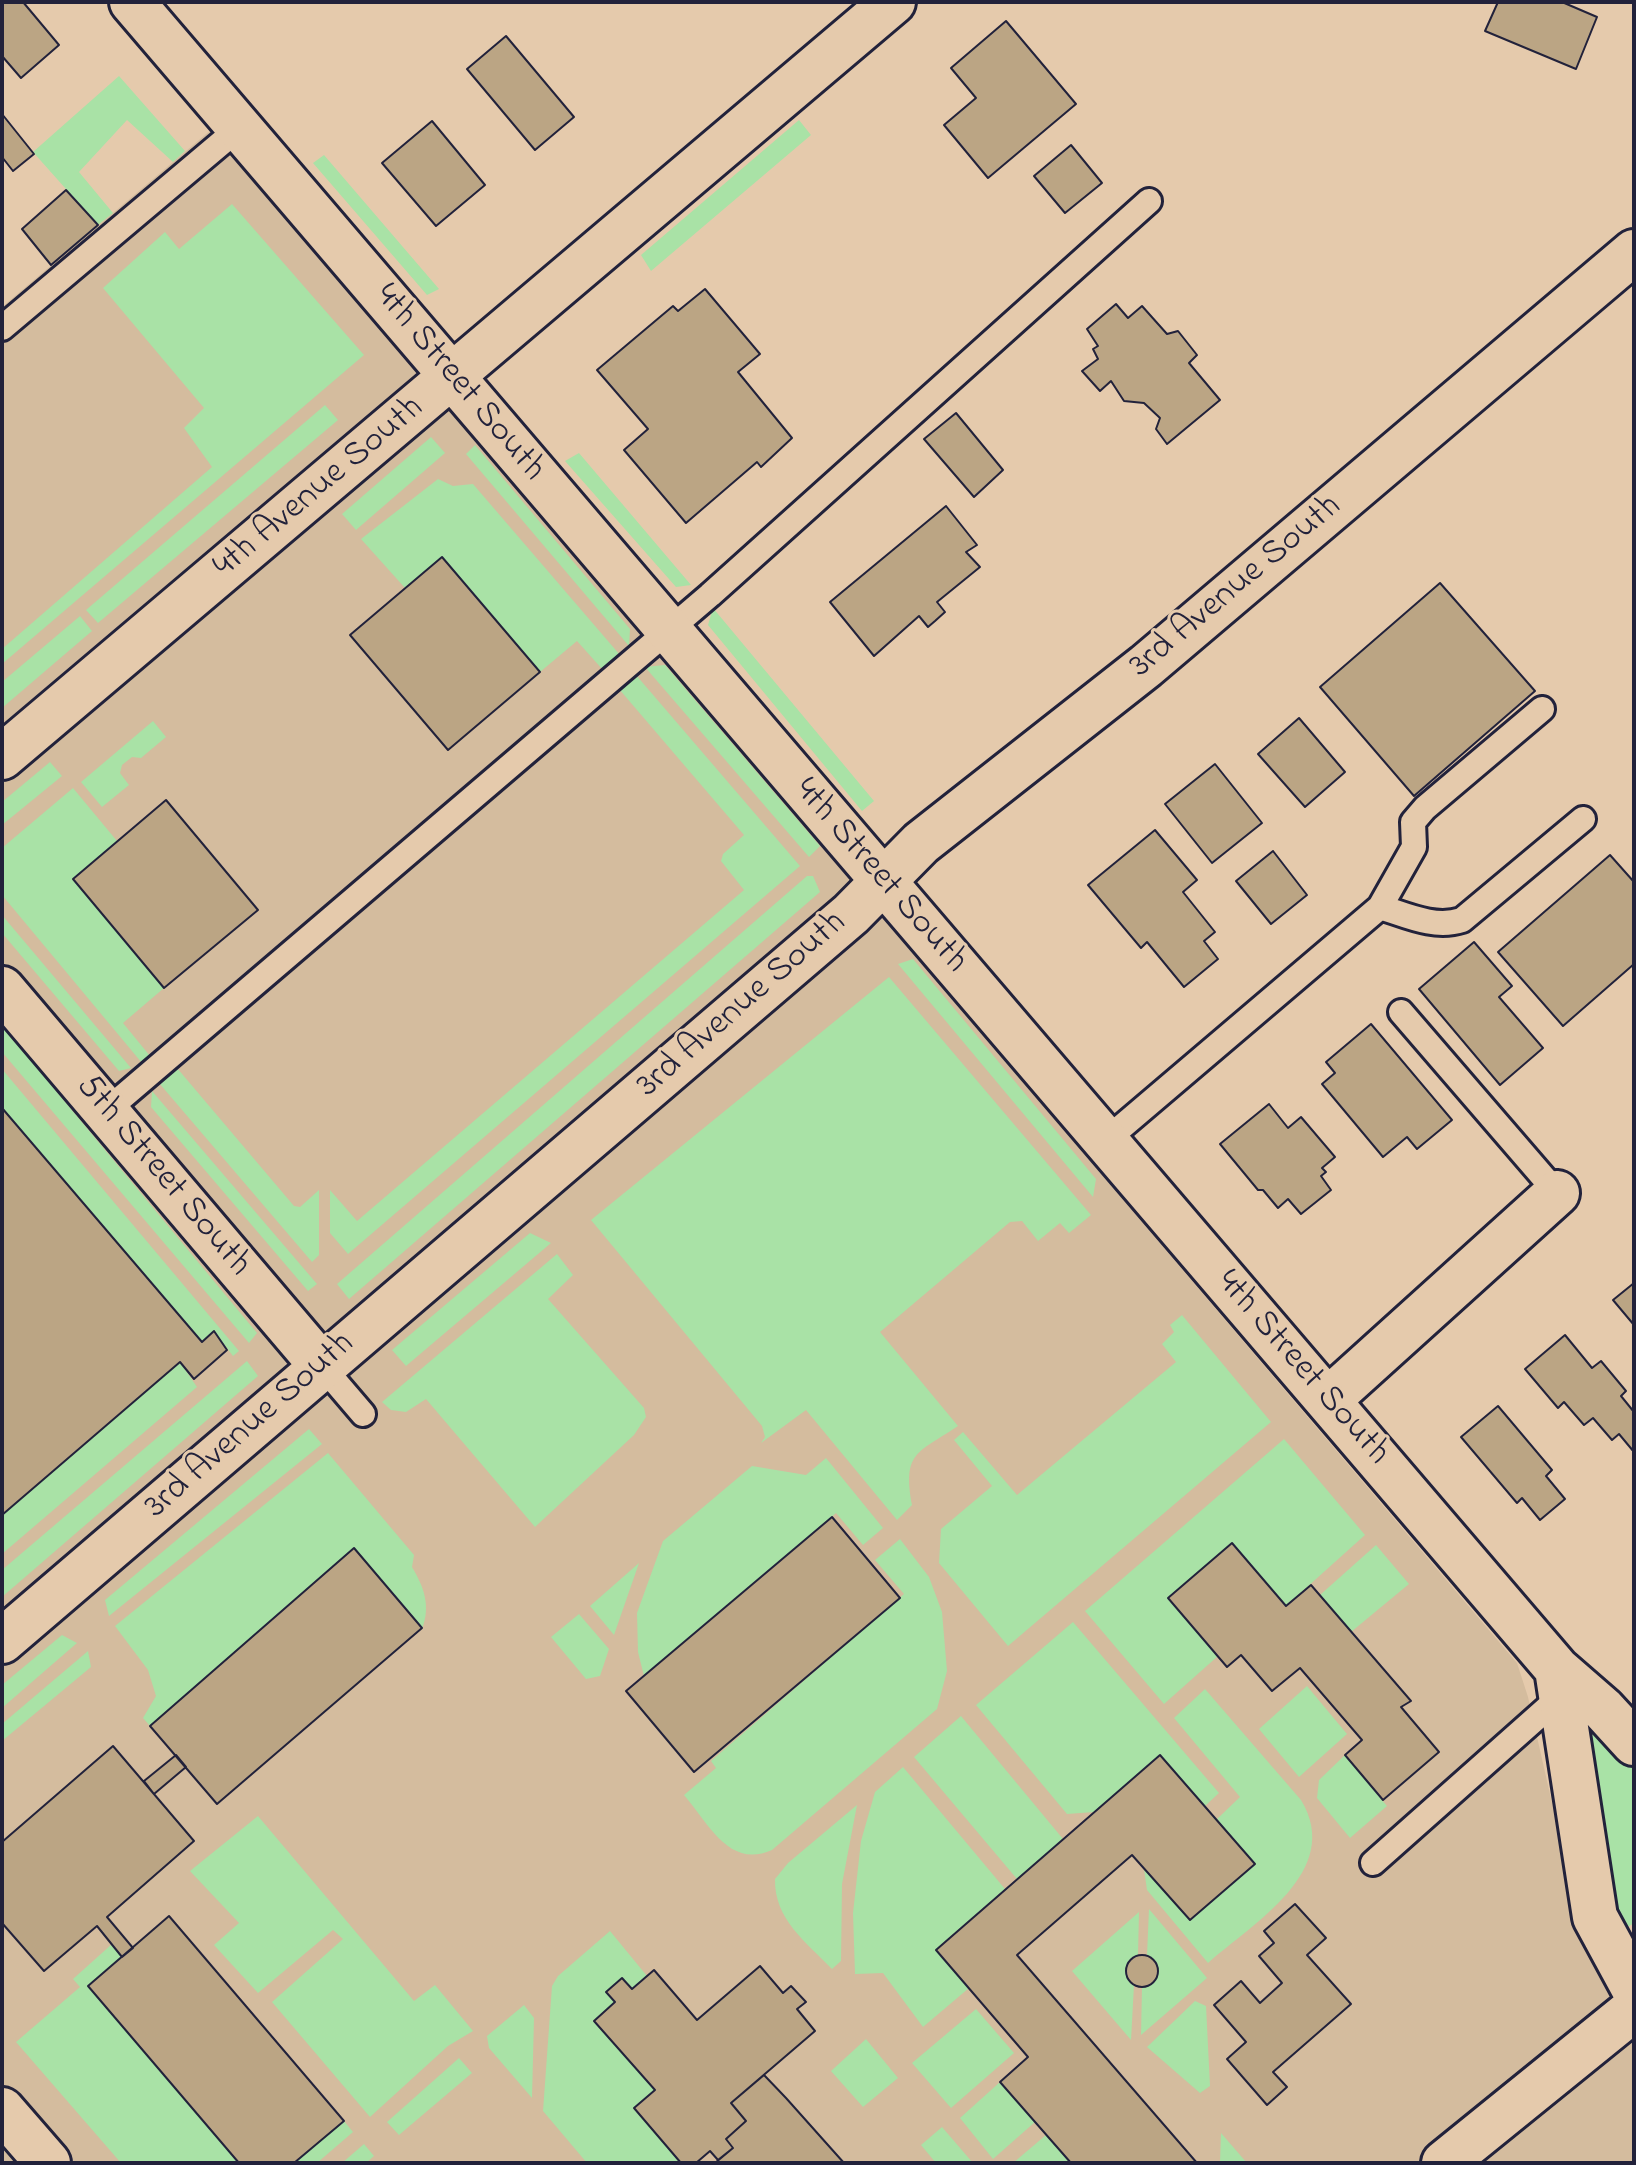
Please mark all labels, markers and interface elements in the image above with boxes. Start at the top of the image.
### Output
street label: 4th Street South [363,277,553,491]
street label: 4th Avenue South [206,389,434,589]
street label: 3rd Avenue South [1122,487,1352,689]
street label: 4th Street South [783,771,975,983]
street label: 3rd Avenue South [629,903,857,1109]
street label: 5th Street South [65,1067,259,1287]
street label: 4th Street South [1205,1263,1397,1475]
street label: 3rd Avenue South [137,1324,365,1530]

